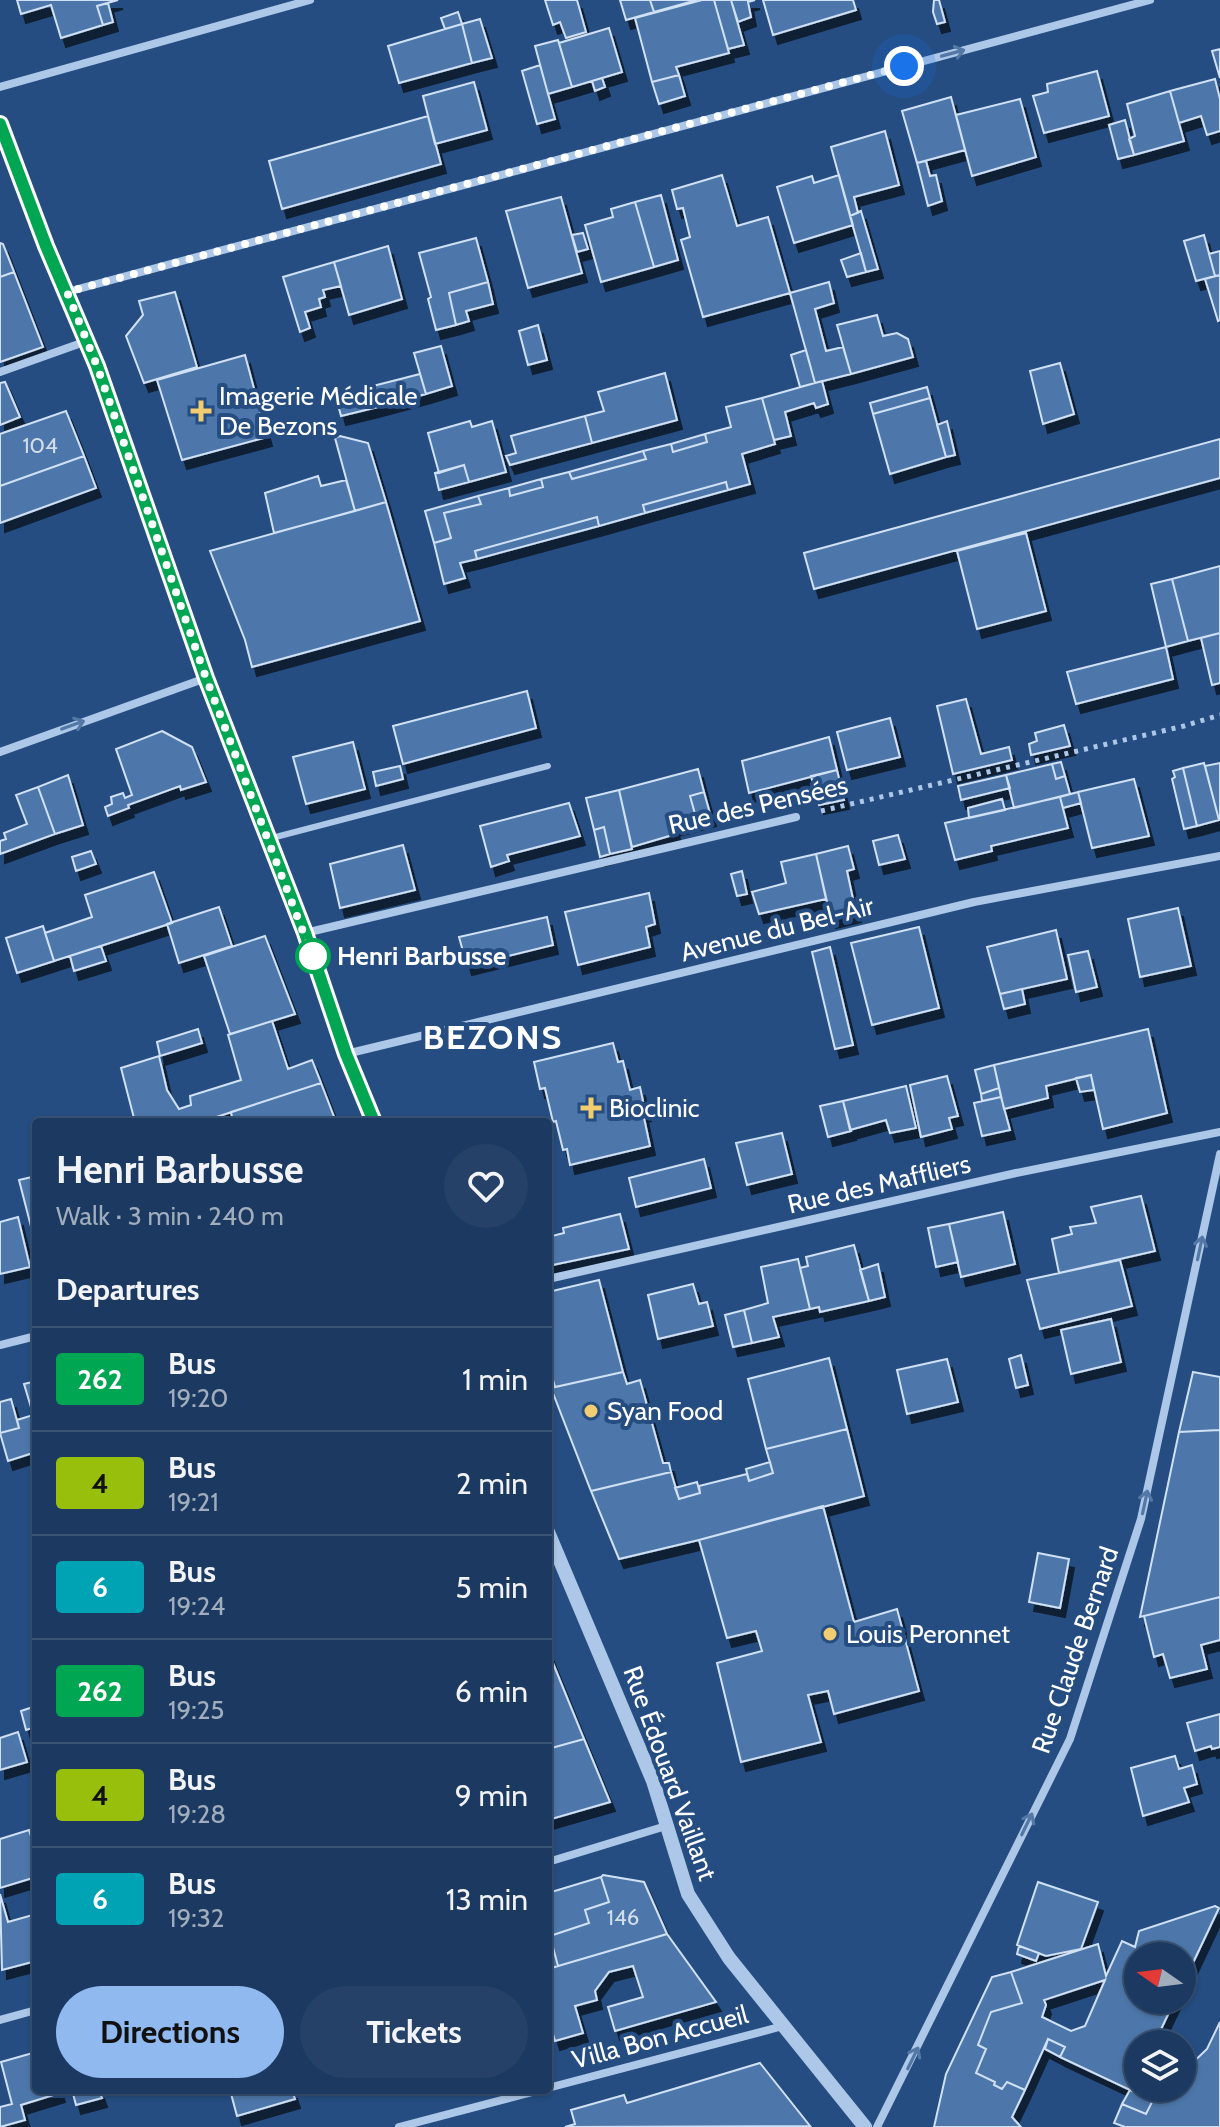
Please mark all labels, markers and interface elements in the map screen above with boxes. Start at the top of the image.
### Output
one-way arrow [940,45,966,60]
your location [884,46,924,86]
place label: Imagerie Médicale De Bezons [219,380,417,442]
marker: Imagerie Médicale De Bezons [190,400,212,422]
house number: 104 [22,432,58,459]
one-way arrow [60,717,85,731]
street label: Rue des Pensées [665,769,851,841]
street label: Avenue du Bel-Air [677,889,878,968]
marker: Henri Barbusse [296,939,330,973]
place label: Henri Barbusse [337,940,506,972]
district label: BEZONS [423,1016,563,1058]
place label: Bioclinic [609,1092,700,1124]
marker: Bioclinic [580,1097,602,1119]
button: heart [444,1144,528,1228]
text: Henri Barbusse [56,1146,304,1193]
street label: Rue des Maffliers [784,1147,974,1221]
text: Walk · 3 min · 240 m [56,1200,284,1232]
one-way arrow [1193,1236,1208,1261]
text: Departures [56,1271,200,1308]
text: Bus [168,1345,216,1382]
text: 1 min [462,1361,528,1398]
text: 262 [77,1362,123,1396]
text: 19:20 [168,1382,228,1414]
place label: Syan Food [607,1395,723,1427]
marker: Syan Food [582,1402,600,1420]
text: Bus [168,1449,216,1486]
text: 2 min [456,1465,528,1502]
text: 4 [91,1466,109,1500]
text: 19:21 [168,1486,219,1518]
one-way arrow [1138,1490,1153,1515]
street label: Rue Claude Bernard [1025,1542,1125,1758]
text: Bus [168,1553,216,1590]
text: 5 min [456,1569,528,1606]
text: 6 [92,1570,108,1604]
text: 19:24 [168,1590,225,1622]
place label: Louis Peronnet [846,1618,1010,1650]
marker: Louis Peronnet [821,1625,839,1643]
text: Bus [168,1657,216,1694]
street label: Rue Édouard Vaillant [616,1661,724,1885]
text: 6 min [455,1673,528,1710]
text: 262 [77,1674,123,1708]
text: 19:25 [168,1694,224,1726]
text: Bus [168,1761,216,1798]
text: 9 min [455,1777,528,1814]
text: 4 [91,1778,109,1812]
text: 19:28 [168,1798,226,1830]
one-way arrow [1020,1813,1036,1837]
text: Bus [168,1865,216,1902]
text: 13 min [446,1881,528,1918]
text: 6 [92,1882,108,1916]
text: 19:32 [168,1902,224,1934]
house number: 146 [607,1904,639,1931]
north arrow [1124,1942,1196,2014]
map controls [1124,1942,1196,2102]
button: Directions [56,1986,284,2078]
button: Tickets [300,1986,528,2078]
street label: Villa Bon Accueil [568,1998,752,2076]
button: layers [1124,2030,1196,2102]
one-way arrow [905,2046,921,2070]

